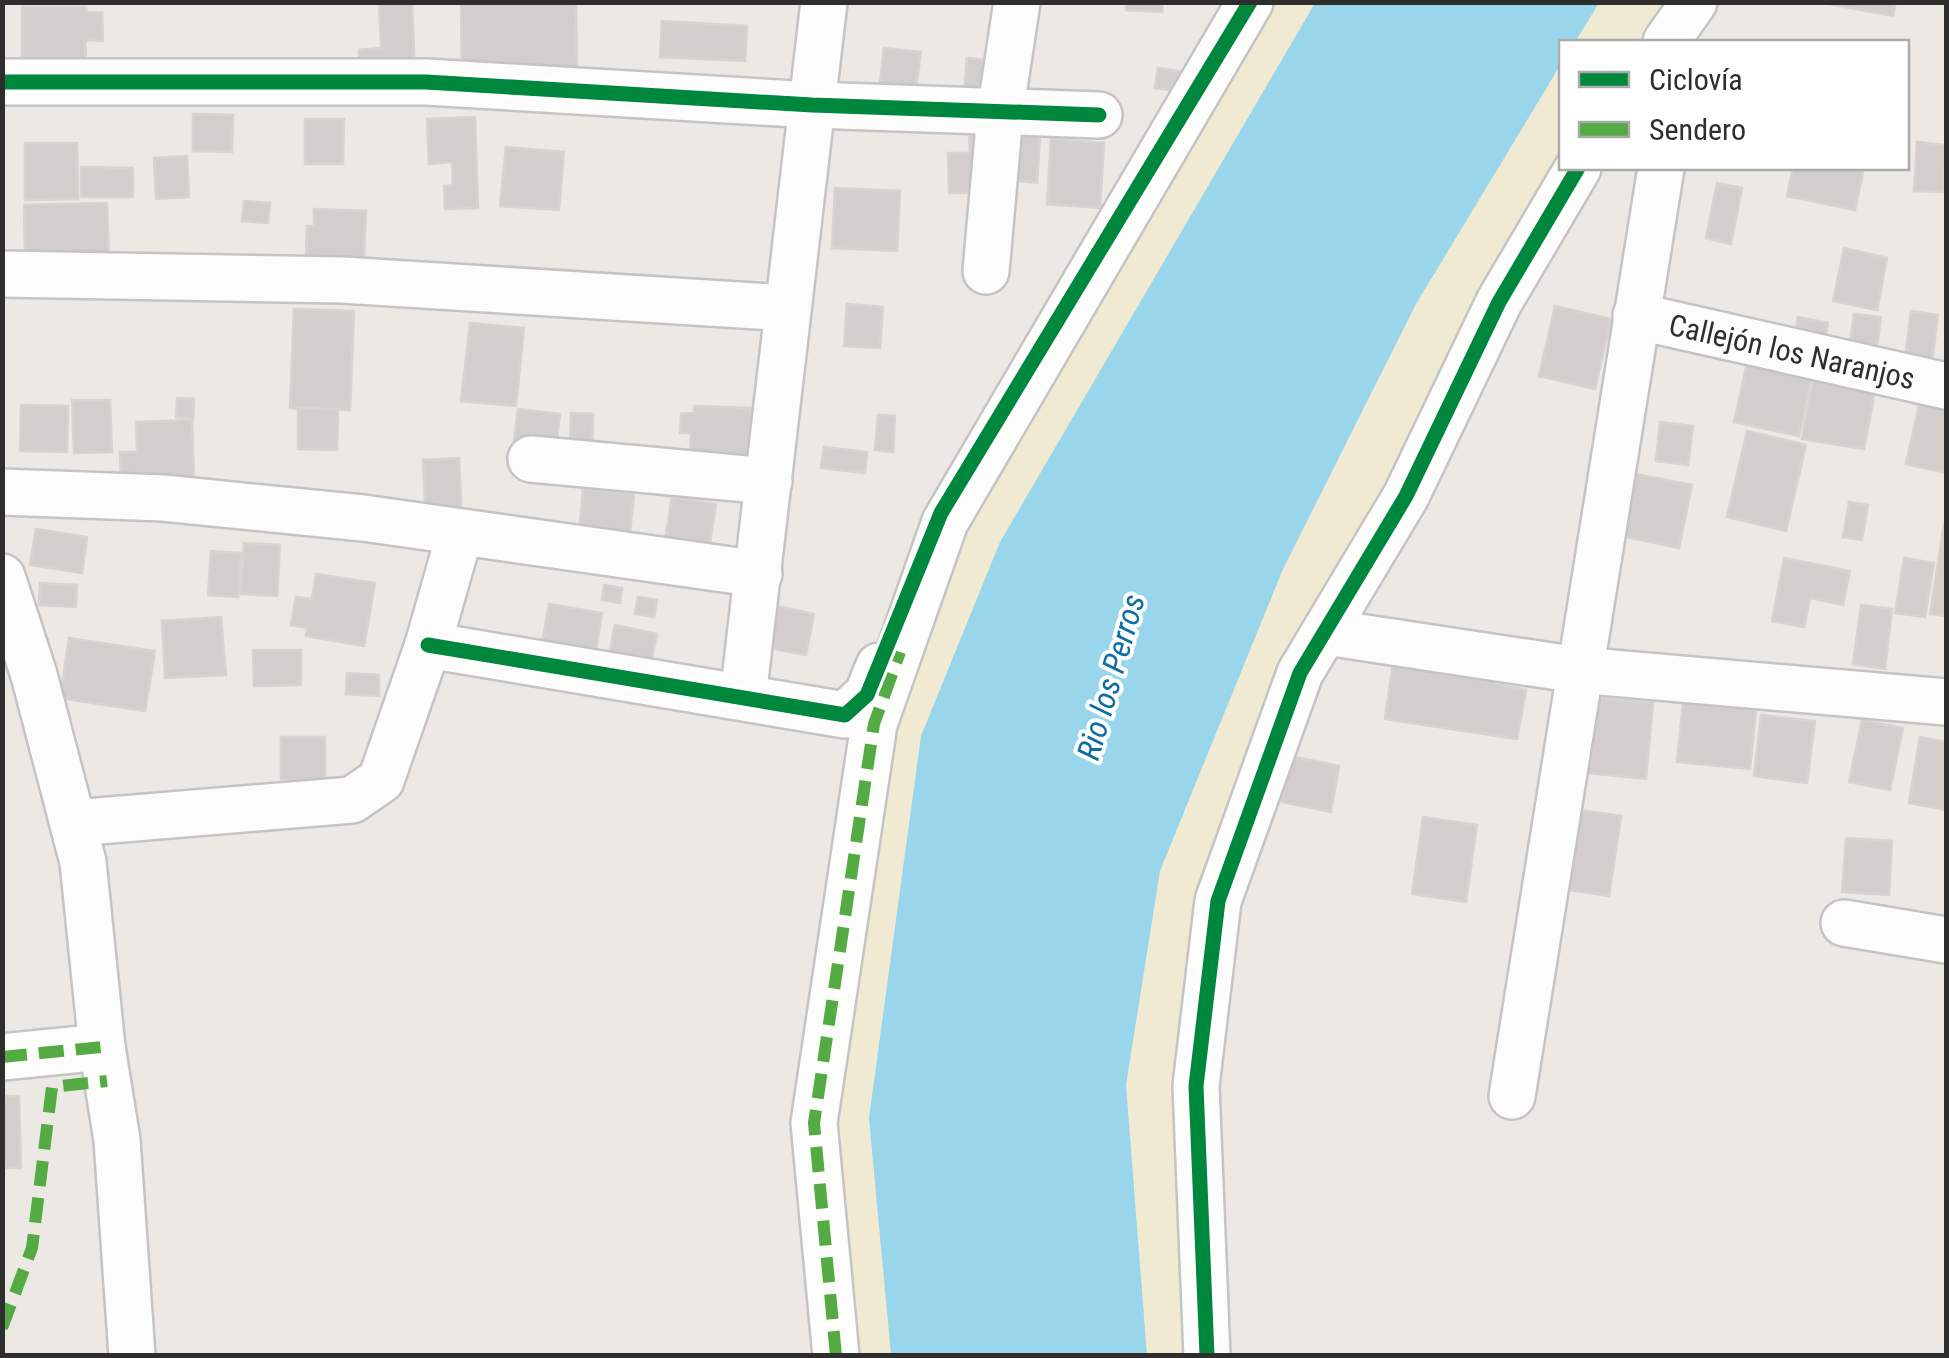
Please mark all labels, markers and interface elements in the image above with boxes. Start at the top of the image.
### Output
legend [1559,40,1909,170]
text: Ciclovía [1649,62,1743,97]
text: Sendero [1649,112,1746,147]
street label: Callejón los Naranjos [1666,307,1918,396]
water label: Rio los Perros [1069,590,1153,764]

